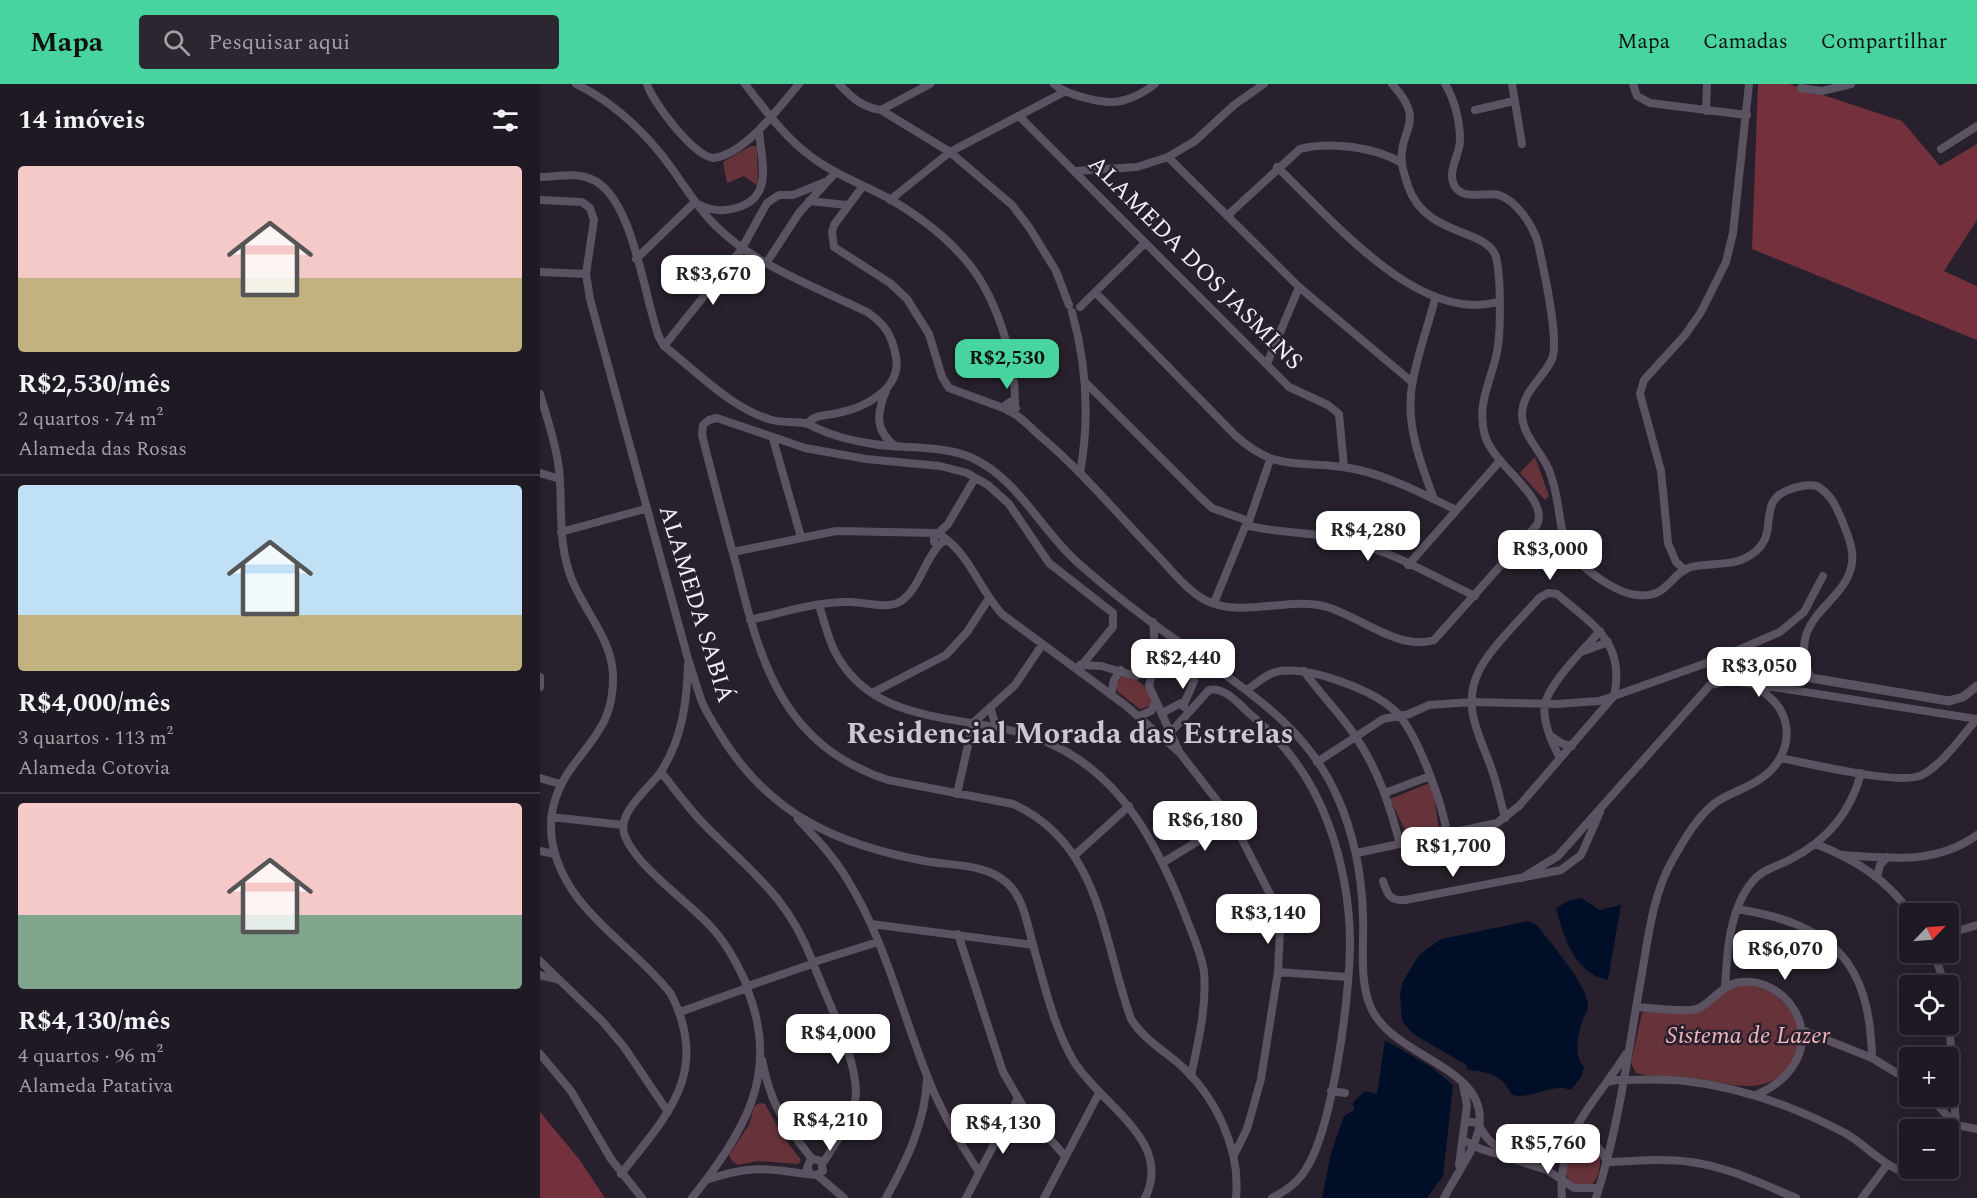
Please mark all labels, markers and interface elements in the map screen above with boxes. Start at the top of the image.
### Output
search box [139,15,559,69]
text: Mapa [30,21,103,64]
icon: search [160,26,193,59]
text: Pesquisar aqui [208,26,350,59]
text: Mapa [1617,26,1670,58]
text: Camadas [1703,26,1788,58]
text: Compartilhar [1821,26,1947,58]
text: 14 imóveis [18,100,145,140]
icon: filters [489,104,522,137]
street label: ALAMEDA DOS JASMINS [1079,147,1311,379]
icon: home [216,205,324,313]
pin: R$3,670 [658,255,768,306]
text: R$3,670 [675,259,751,289]
pin: R$2,530 [952,339,1062,390]
text: R$2,530 [969,343,1045,373]
text: R$2,530/mês [18,364,171,404]
text: 2 quartos · 74 m² [18,404,163,434]
text: Alameda das Rosas [18,434,187,464]
street label: ALAMEDA SABIÁ [649,501,743,707]
pin: R$4,280 [1313,511,1423,562]
text: R$4,280 [1330,515,1406,545]
icon: home [216,524,324,632]
pin: R$3,000 [1495,530,1605,581]
text: R$3,000 [1512,534,1588,564]
pin: R$2,440 [1128,639,1238,690]
text: R$2,440 [1145,643,1221,673]
pin: R$3,050 [1704,647,1814,698]
text: R$3,050 [1721,651,1797,681]
text: R$4,000/mês [18,683,171,723]
district label: Residencial Morada das Estrelas [846,711,1294,757]
text: 3 quartos · 113 m² [18,723,173,753]
text: Alameda Cotovia [18,753,170,783]
pin: R$6,180 [1150,801,1260,852]
text: R$6,180 [1167,805,1243,835]
pin: R$1,700 [1398,827,1508,878]
text: R$1,700 [1415,831,1491,861]
icon: home [216,842,324,950]
pin: R$3,140 [1213,894,1323,945]
text: R$3,140 [1230,898,1306,928]
north arrow [1899,903,1959,963]
map controls [1899,903,1959,1179]
pin: R$6,070 [1730,930,1840,981]
text: R$6,070 [1747,934,1823,964]
button: locate [1899,975,1959,1035]
text: R$4,130/mês [18,1001,171,1041]
pin: R$4,000 [783,1014,893,1065]
text: R$4,000 [800,1018,876,1048]
park label: Sistema de Lazer [1666,1018,1831,1054]
text: 4 quartos · 96 m² [18,1041,163,1071]
button: + [1899,1047,1959,1107]
text: Alameda Patativa [18,1071,173,1101]
pin: R$4,210 [775,1101,885,1152]
pin: R$4,130 [948,1104,1058,1155]
text: R$4,210 [792,1105,868,1135]
text: R$4,130 [965,1108,1041,1138]
button: − [1899,1119,1959,1179]
pin: R$5,760 [1493,1124,1603,1175]
text: R$5,760 [1510,1128,1586,1158]

